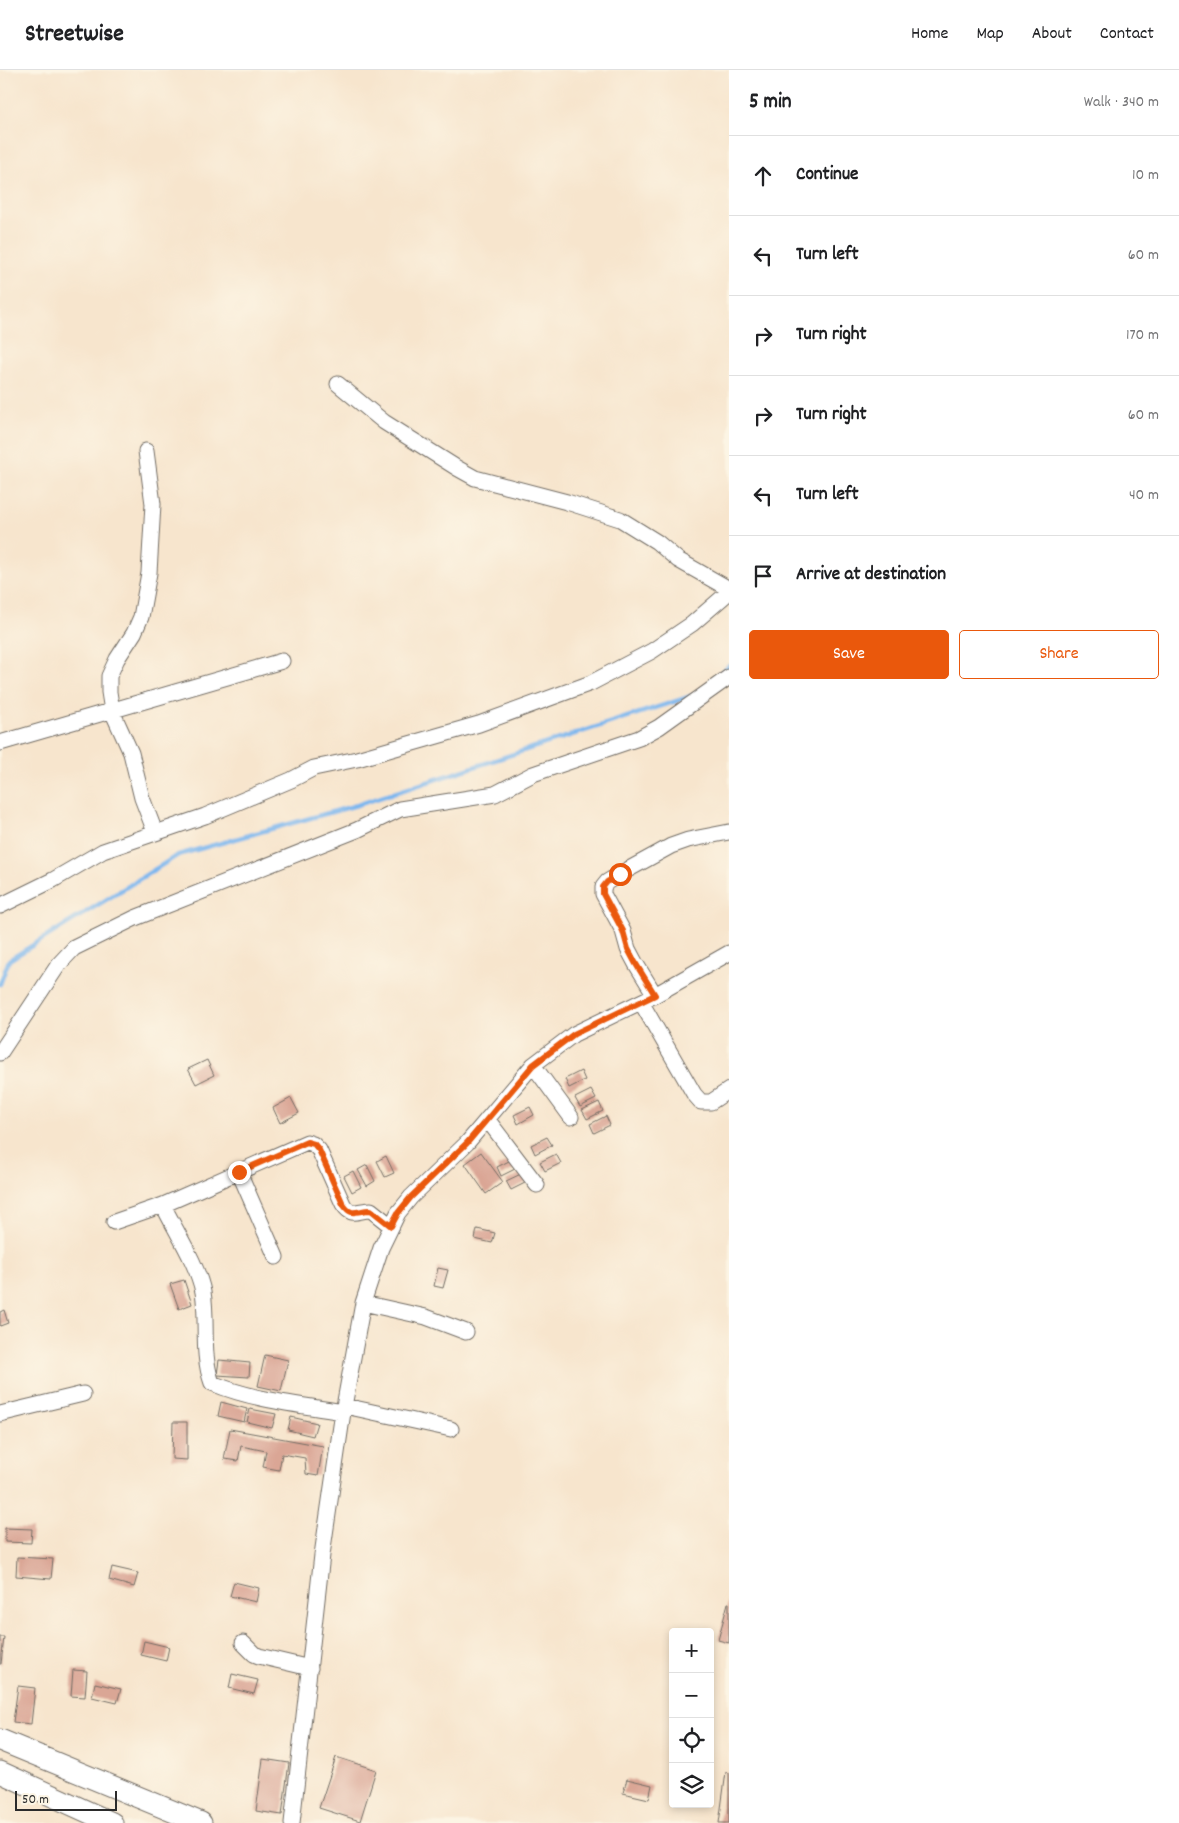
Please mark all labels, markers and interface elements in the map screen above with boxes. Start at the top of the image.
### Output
text: Streetwise [25,18,124,52]
text: Home [911,22,948,47]
text: Map [976,22,1004,47]
text: About [1032,22,1072,47]
text: Contact [1100,22,1154,47]
text: 5 min [749,88,792,118]
text: Walk · 340 m [1084,91,1159,114]
icon: ahead [749,162,777,190]
text: Continue [796,162,858,189]
text: 10 m [1132,164,1159,187]
icon: left [749,242,777,270]
text: Turn left [796,242,859,269]
text: 60 m [1128,244,1159,267]
icon: right [749,322,777,350]
text: Turn right [796,322,867,349]
text: 170 m [1126,324,1159,347]
icon: right [749,402,777,430]
text: Turn right [796,402,867,429]
text: 60 m [1128,404,1159,427]
icon: left [749,482,777,510]
text: Turn left [796,482,859,509]
text: 40 m [1129,484,1159,507]
icon: arrive [749,562,777,590]
text: Arrive at destination [796,562,946,589]
button: Save [749,630,949,679]
button: Share [959,630,1159,679]
route start [609,863,632,886]
route end [228,1161,251,1184]
map controls [669,1628,714,1808]
button: + [669,1628,714,1673]
button: − [669,1673,714,1718]
button: locate [669,1718,714,1763]
button: layers [669,1763,714,1808]
scale bar [15,1788,118,1811]
text: 50 m [22,1790,49,1810]

